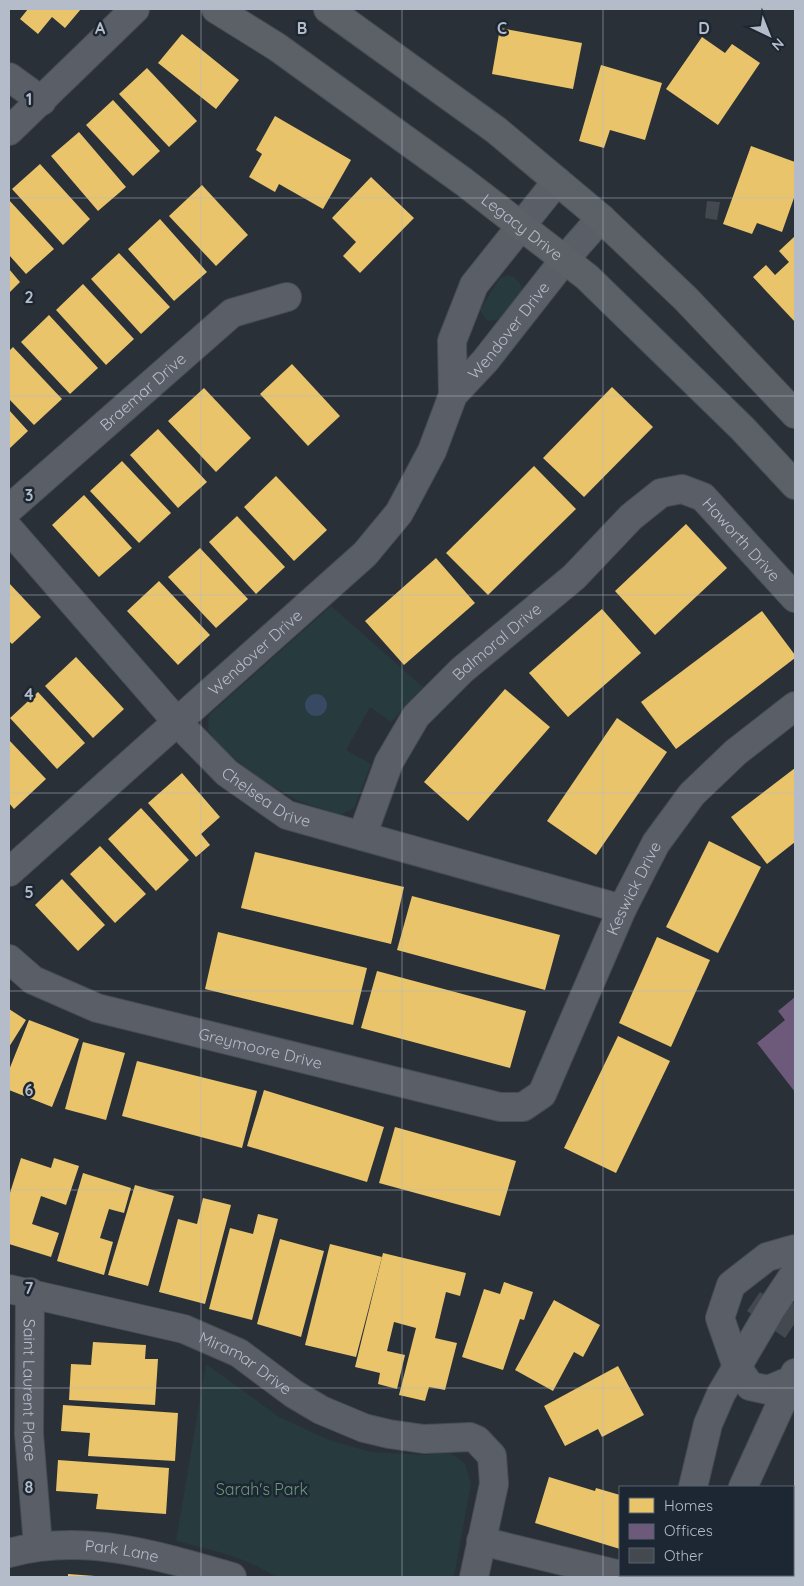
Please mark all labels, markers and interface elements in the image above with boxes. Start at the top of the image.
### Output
north arrow [744,10,794,60]
text: A [95,18,106,38]
text: B [297,18,307,38]
text: C [497,18,507,38]
text: D [698,18,710,38]
text: N [768,34,788,55]
text: 1 [26,89,32,109]
street label: Legacy Drive [478,189,567,265]
street label: Wendover Drive [463,277,554,383]
text: 2 [24,287,34,307]
street label: Braemar Drive [95,348,190,435]
text: 3 [25,485,33,505]
street label: Haworth Drive [698,493,785,585]
street label: Balmoral Drive [448,598,545,684]
street label: Wendover Drive [204,605,306,699]
text: 4 [24,684,34,704]
street label: Chelsea Drive [218,762,313,831]
street label: Keswick Drive [602,838,665,938]
text: 5 [24,882,34,902]
street label: Greymoore Drive [196,1023,324,1073]
text: 6 [25,1080,34,1100]
text: 7 [25,1278,34,1298]
street label: Saint Laurent Place [19,1319,41,1462]
street label: Miramar Drive [196,1327,296,1399]
text: 8 [25,1477,34,1497]
park label: Sarah's Park [216,1479,308,1499]
legend [619,1486,794,1576]
text: Homes [664,1496,713,1515]
text: Offices [664,1521,713,1540]
street label: Park Lane [84,1535,161,1566]
text: Other [664,1546,704,1565]

